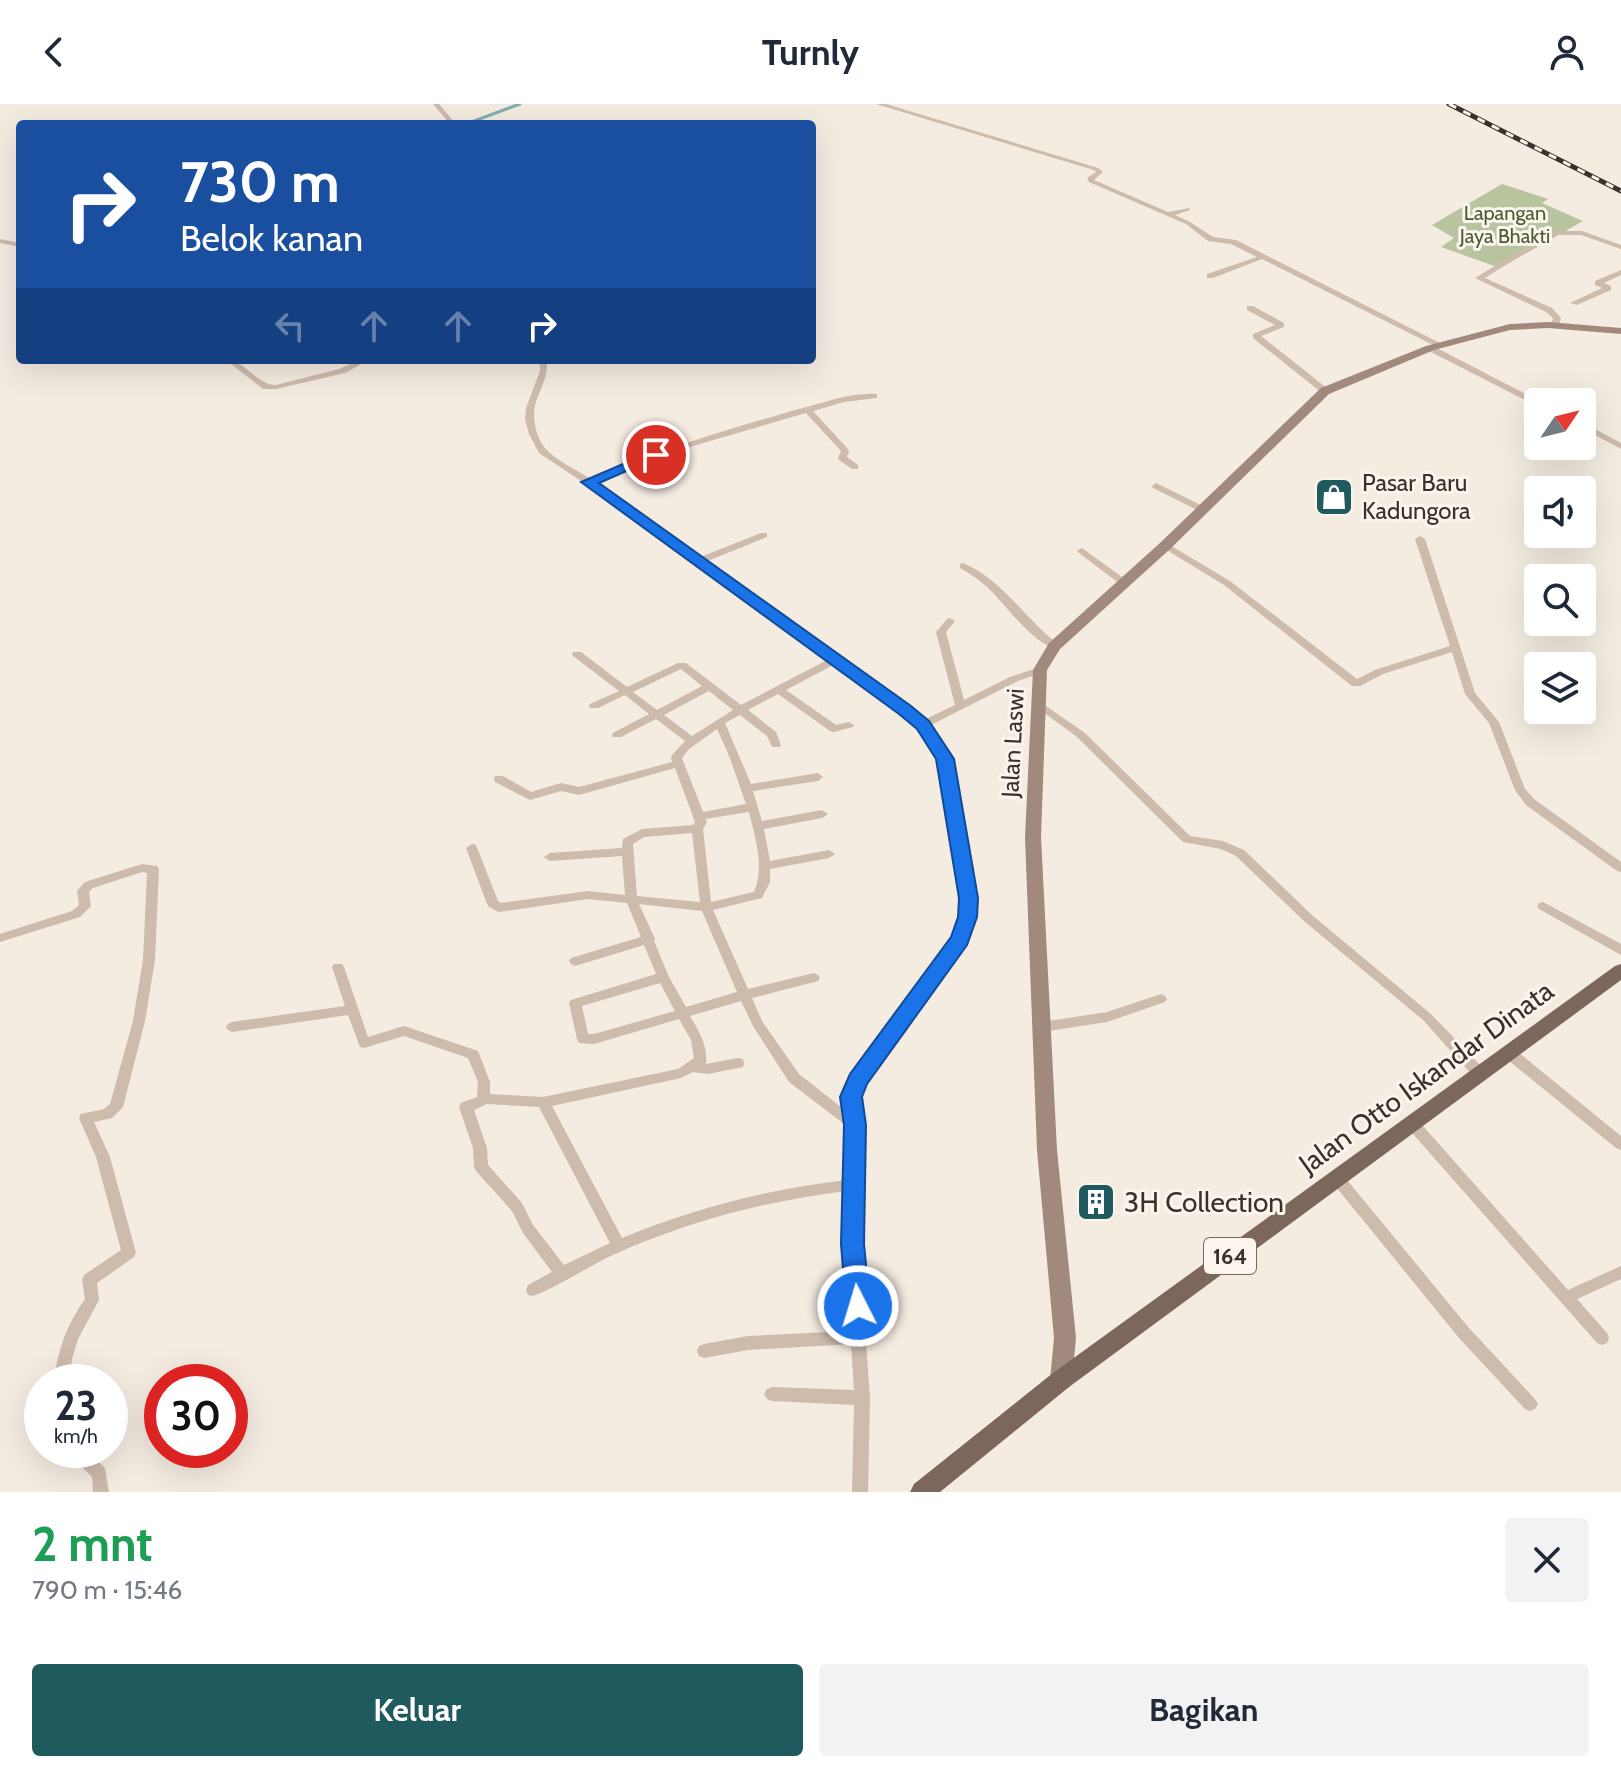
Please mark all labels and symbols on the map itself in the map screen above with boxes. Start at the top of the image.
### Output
park label: Lapangan Jaya Bhakti [1459,201,1550,248]
north arrow [1524,388,1596,460]
pin [622,421,690,489]
place label: Pasar Baru Kadungora [1362,468,1471,525]
shop icon: Pasar Baru Kadungora [1313,476,1355,518]
street label: Jalan Laswi [995,688,1030,799]
street label: Jalan Otto Iskandar Dinata [1291,973,1560,1181]
building icon: 3H Collection [1075,1181,1117,1223]
place label: 3H Collection [1124,1185,1284,1219]
road number: 164 [1204,1238,1256,1274]
position arrow [816,1264,900,1348]
speed limit sign: 30 [144,1364,248,1468]

